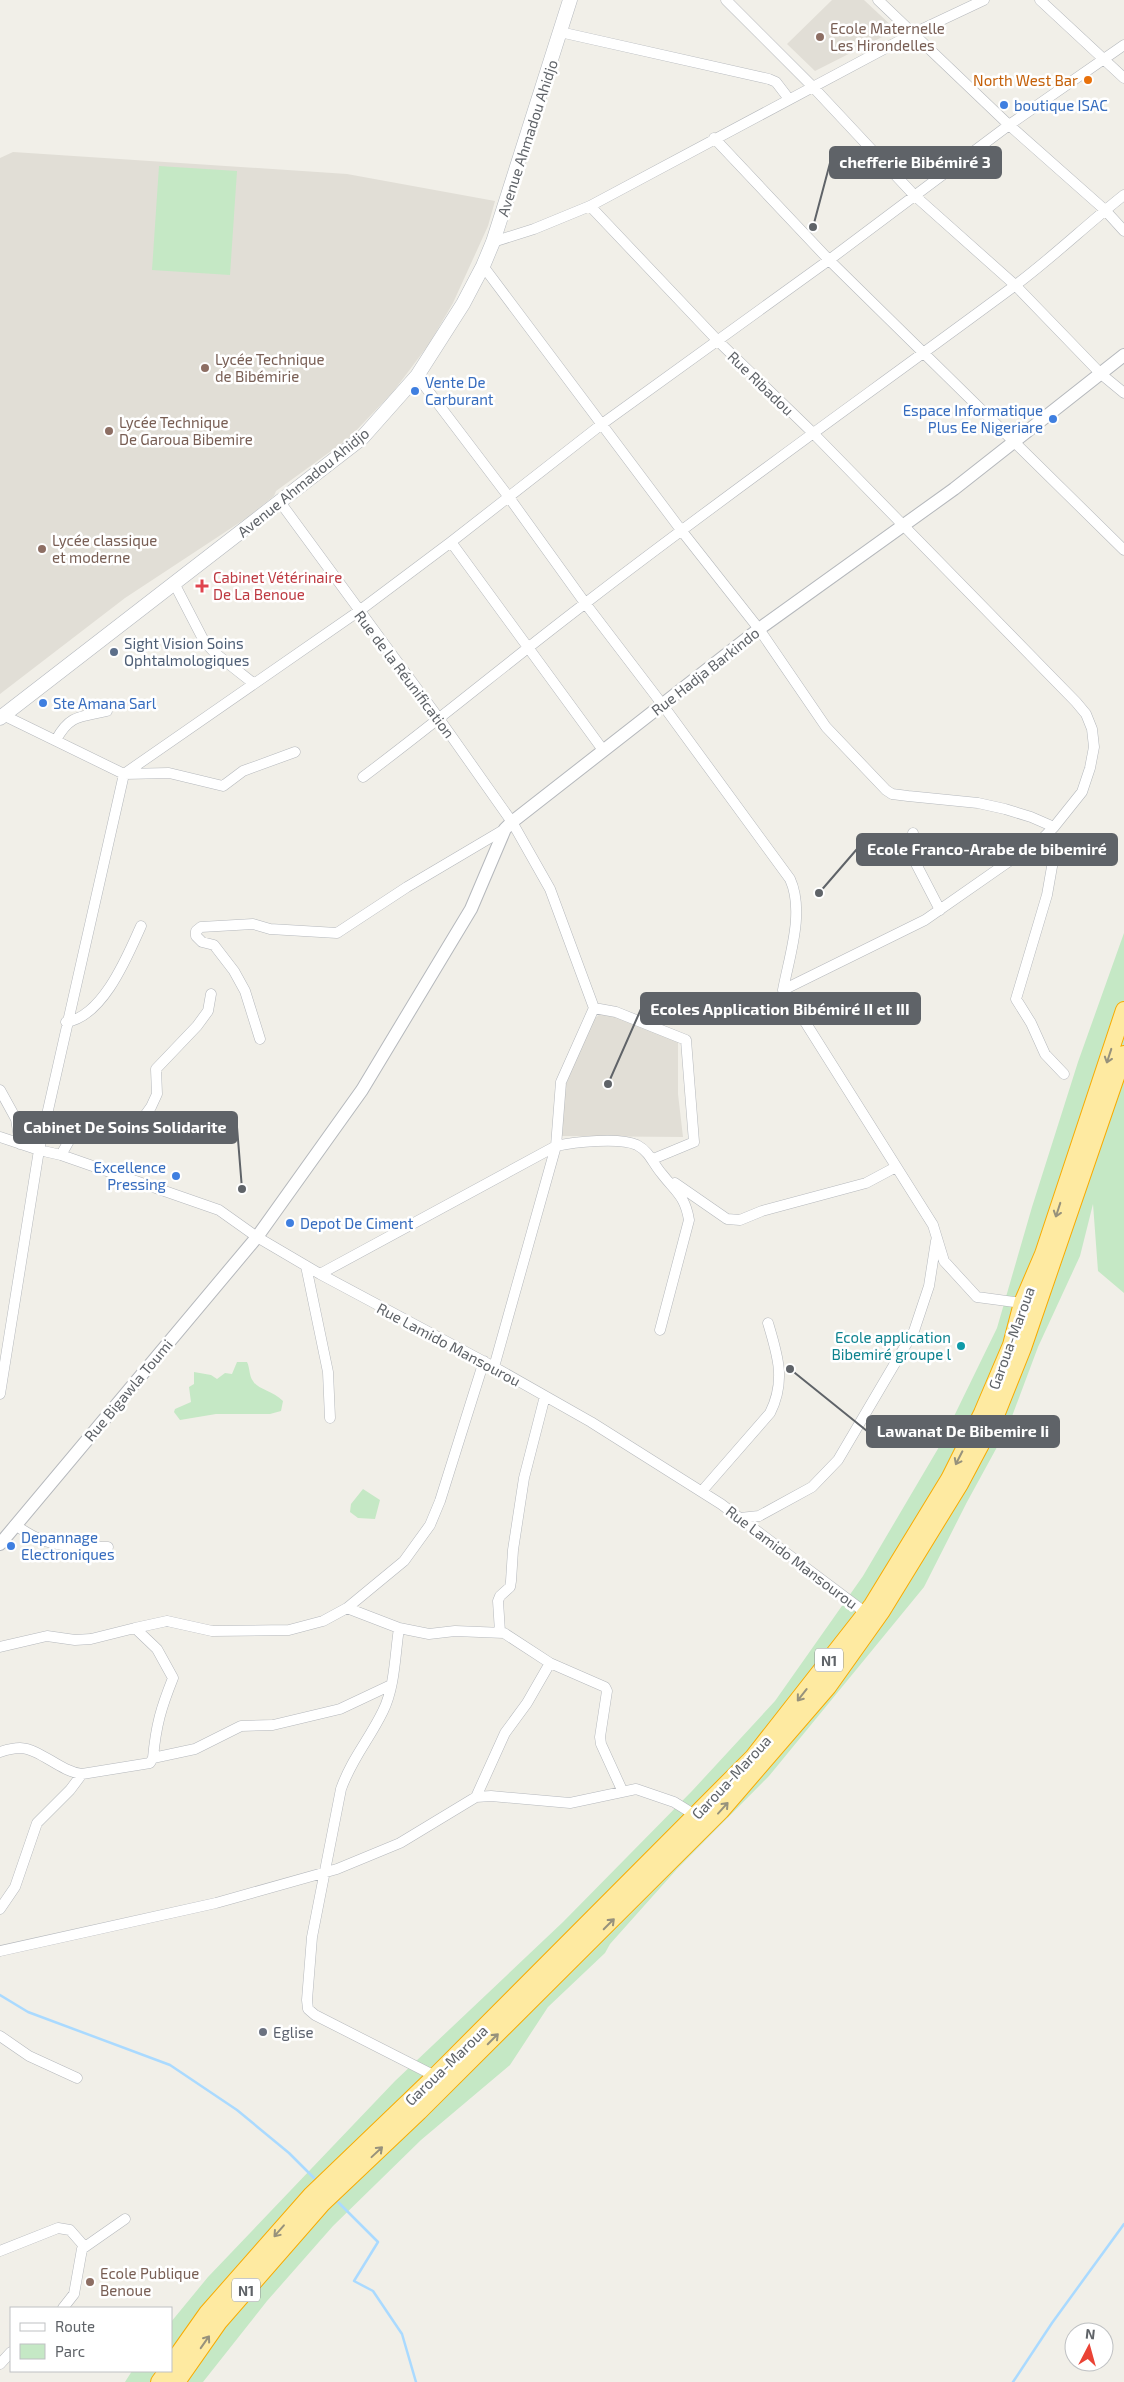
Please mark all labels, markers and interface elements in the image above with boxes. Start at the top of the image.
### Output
place label: Ecole Maternelle Les Hirondelles [830,19,945,54]
marker: Ecole Maternelle Les Hirondelles [814,31,826,43]
street label: Avenue Ahmadou Ahidjo [493,57,562,219]
place label: North West Bar [973,71,1078,89]
marker: North West Bar [1082,74,1094,86]
place label: boutique ISAC [1014,96,1108,114]
marker: boutique ISAC [998,99,1010,111]
callout: chefferie Bibémiré 3 [830,147,1001,178]
text: chefferie Bibémiré 3 [839,152,991,171]
street label: Rue Ribadou [724,347,798,419]
place label: Lycée Technique de Bibémirie [215,350,325,385]
marker: Lycée Technique de Bibémirie [199,362,211,374]
place label: Vente De Carburant [425,373,494,408]
marker: Vente De Carburant [409,385,421,397]
place label: Espace Informatique Plus Ee Nigeriare [903,401,1043,436]
place label: Lycée Technique De Garoua Bibemire [119,413,253,448]
marker: Espace Informatique Plus Ee Nigeriare [1047,413,1059,425]
street label: Avenue Ahmadou Ahidjo [234,423,373,541]
marker: Lycée Technique De Garoua Bibemire [103,425,115,437]
place label: Lycée classique et moderne [52,531,157,566]
marker: Lycée classique et moderne [36,543,48,555]
place label: Cabinet Vétérinaire De La Benoue [213,568,342,603]
marker: Cabinet Vétérinaire De La Benoue [195,579,209,593]
street label: Rue de la Réunification [351,607,459,741]
street label: Rue Hadja Barkindo [647,623,763,720]
place label: Sight Vision Soins Ophtalmologiques [124,634,249,669]
marker: Sight Vision Soins Ophtalmologiques [108,646,120,658]
place label: Ste Amana Sarl [53,694,157,712]
marker: Ste Amana Sarl [37,697,49,709]
callout: Ecole Franco-Arabe de bibemiré [857,834,1117,865]
text: Ecole Franco-Arabe de bibemiré [867,839,1107,858]
callout: Ecoles Application Bibémiré II et III [641,993,920,1024]
text: Ecoles Application Bibémiré II et III [650,999,910,1018]
one-way arrow [1103,1048,1113,1064]
callout: Cabinet De Soins Solidarite [14,1112,237,1143]
text: Cabinet De Soins Solidarite [23,1117,227,1136]
place label: Excellence Pressing [94,1158,167,1193]
marker: Excellence Pressing [170,1170,182,1182]
one-way arrow [1052,1202,1062,1218]
place label: Depot De Ciment [300,1214,414,1232]
marker: Depot De Ciment [284,1217,296,1229]
street label: Garoua-Maroua [984,1284,1038,1392]
street label: Rue Lamido Mansourou [374,1298,524,1390]
place label: Ecole application Bibemiré groupe l [831,1328,952,1363]
street label: Rue Bigawla Toumi [80,1335,176,1445]
marker: Ecole application Bibemiré groupe l [955,1340,967,1352]
callout: Lawanat De Bibemire Ii [867,1416,1059,1447]
text: Lawanat De Bibemire Ii [877,1421,1049,1440]
one-way arrow [954,1450,963,1465]
street label: Rue Lamido Mansourou [723,1502,861,1612]
place label: Depannage Electroniques [21,1528,115,1563]
marker: Depannage Electroniques [5,1540,17,1552]
road number: N1 [815,1648,843,1672]
one-way arrow [796,1688,807,1701]
street label: Garoua-Maroua [688,1731,774,1823]
one-way arrow [717,1802,728,1815]
one-way arrow [603,1918,615,1930]
street label: Garoua-Maroua [401,2021,491,2109]
place label: Eglise [273,2023,314,2041]
marker: Eglise [257,2026,269,2038]
one-way arrow [487,2033,500,2045]
one-way arrow [370,2146,383,2158]
one-way arrow [274,2224,285,2237]
place label: Ecole Publique Benoue [100,2264,199,2299]
marker: Ecole Publique Benoue [84,2276,96,2288]
road number: N1 [232,2278,260,2302]
legend [10,2307,172,2372]
text: Route [55,2317,95,2335]
north arrow [1064,2322,1114,2372]
text: N [1084,2325,1096,2343]
one-way arrow [200,2335,210,2349]
text: Parc [55,2342,85,2360]

